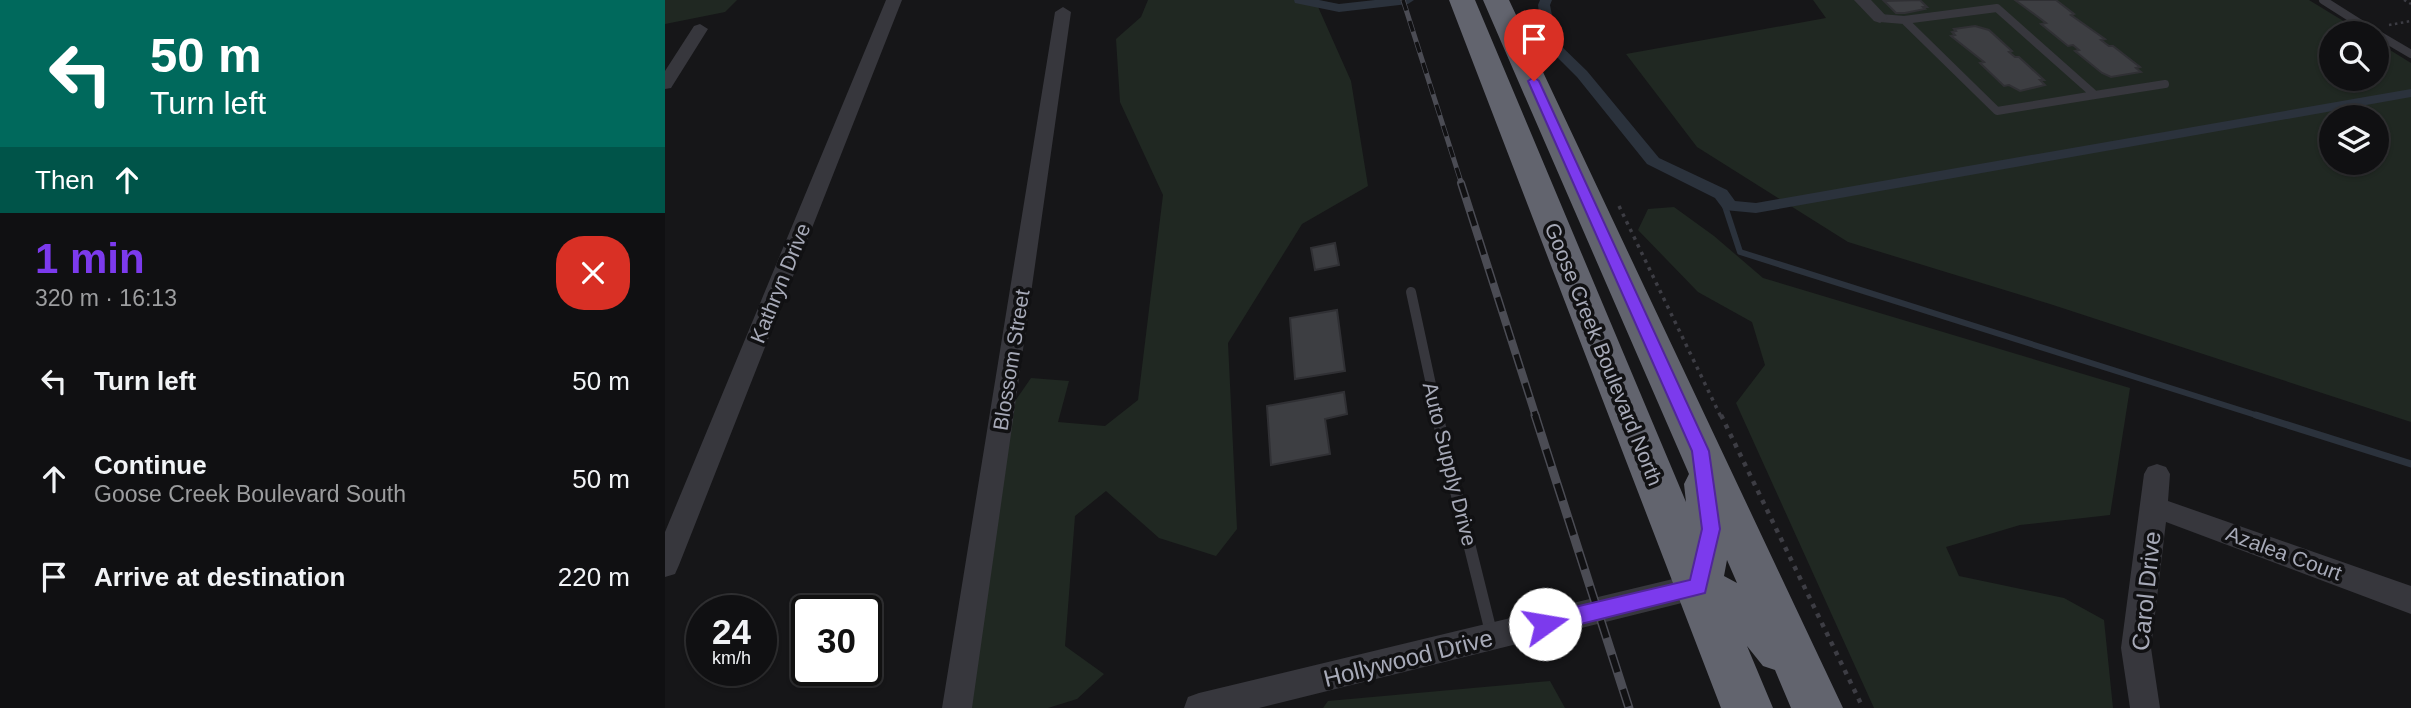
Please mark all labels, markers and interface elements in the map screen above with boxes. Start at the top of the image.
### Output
pin [1504,9,1564,81]
icon: arrive [1515,20,1553,58]
map controls [2319,21,2389,175]
button: search [2319,21,2389,91]
icon: left [35,28,126,119]
text: 50 m [150,28,262,82]
text: Turn left [150,85,266,121]
button: layers [2319,105,2389,175]
icon: ahead [108,161,146,199]
text: Then [35,165,94,195]
street label: Goose Creek Boulevard North [1541,219,1667,489]
street label: Kathryn Drive [746,220,814,346]
text: 1 min [35,235,145,282]
button: close [556,236,630,310]
text: 320 m · 16:13 [35,285,177,311]
street label: Blossom Street [989,288,1034,432]
icon: left [35,362,73,400]
text: Turn left [94,366,196,396]
text: 50 m [572,366,630,396]
street label: Auto Supply Drive [1419,380,1481,548]
text: Continue [94,450,207,480]
icon: ahead [35,460,73,498]
text: 50 m [572,464,630,494]
text: Goose Creek Boulevard South [94,481,406,507]
street label: Azalea Court [2223,521,2345,585]
street label: Carol Drive [2126,530,2166,652]
icon: arrive [35,558,73,596]
text: Arrive at destination [94,562,345,592]
text: 220 m [558,562,630,592]
position arrow [1508,587,1582,661]
speed limit sign: 30 [791,595,882,686]
text: 24 [712,612,751,651]
street label: Hollywood Drive [1321,624,1495,692]
text: km/h [712,648,751,668]

